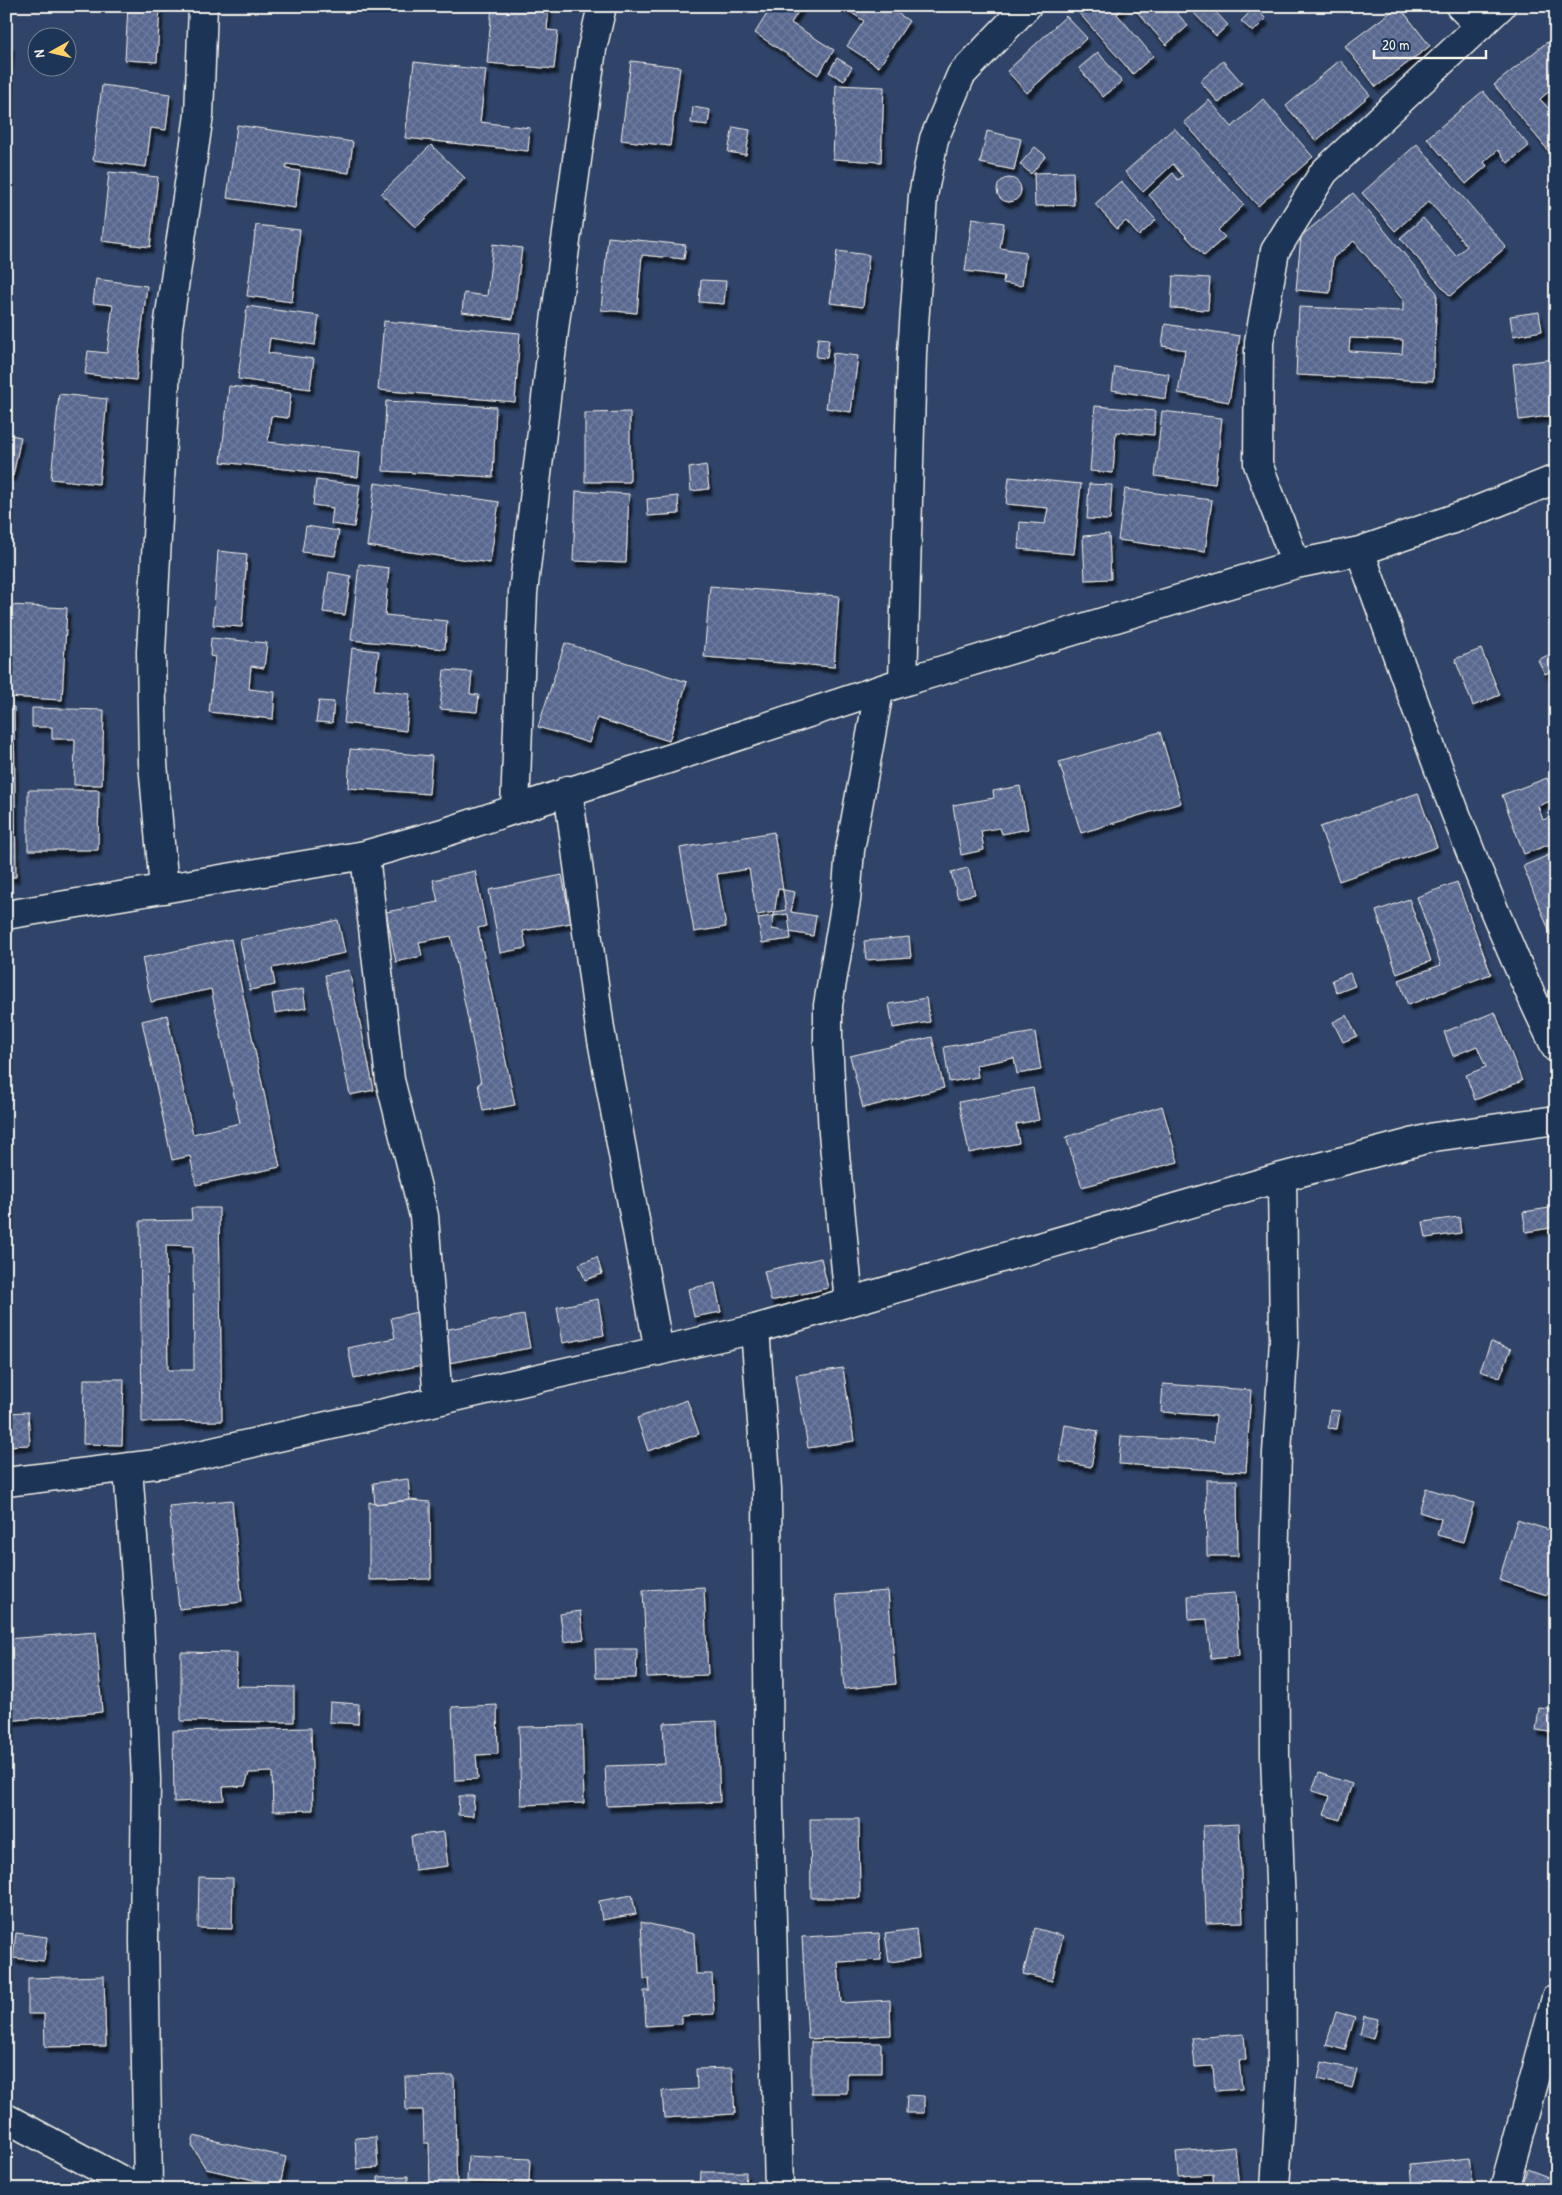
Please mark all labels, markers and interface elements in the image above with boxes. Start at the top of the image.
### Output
north arrow [28,28,78,78]
scale bar [1374,28,1487,60]
text: 20 m [1382,34,1409,55]
text: N [29,48,49,59]

